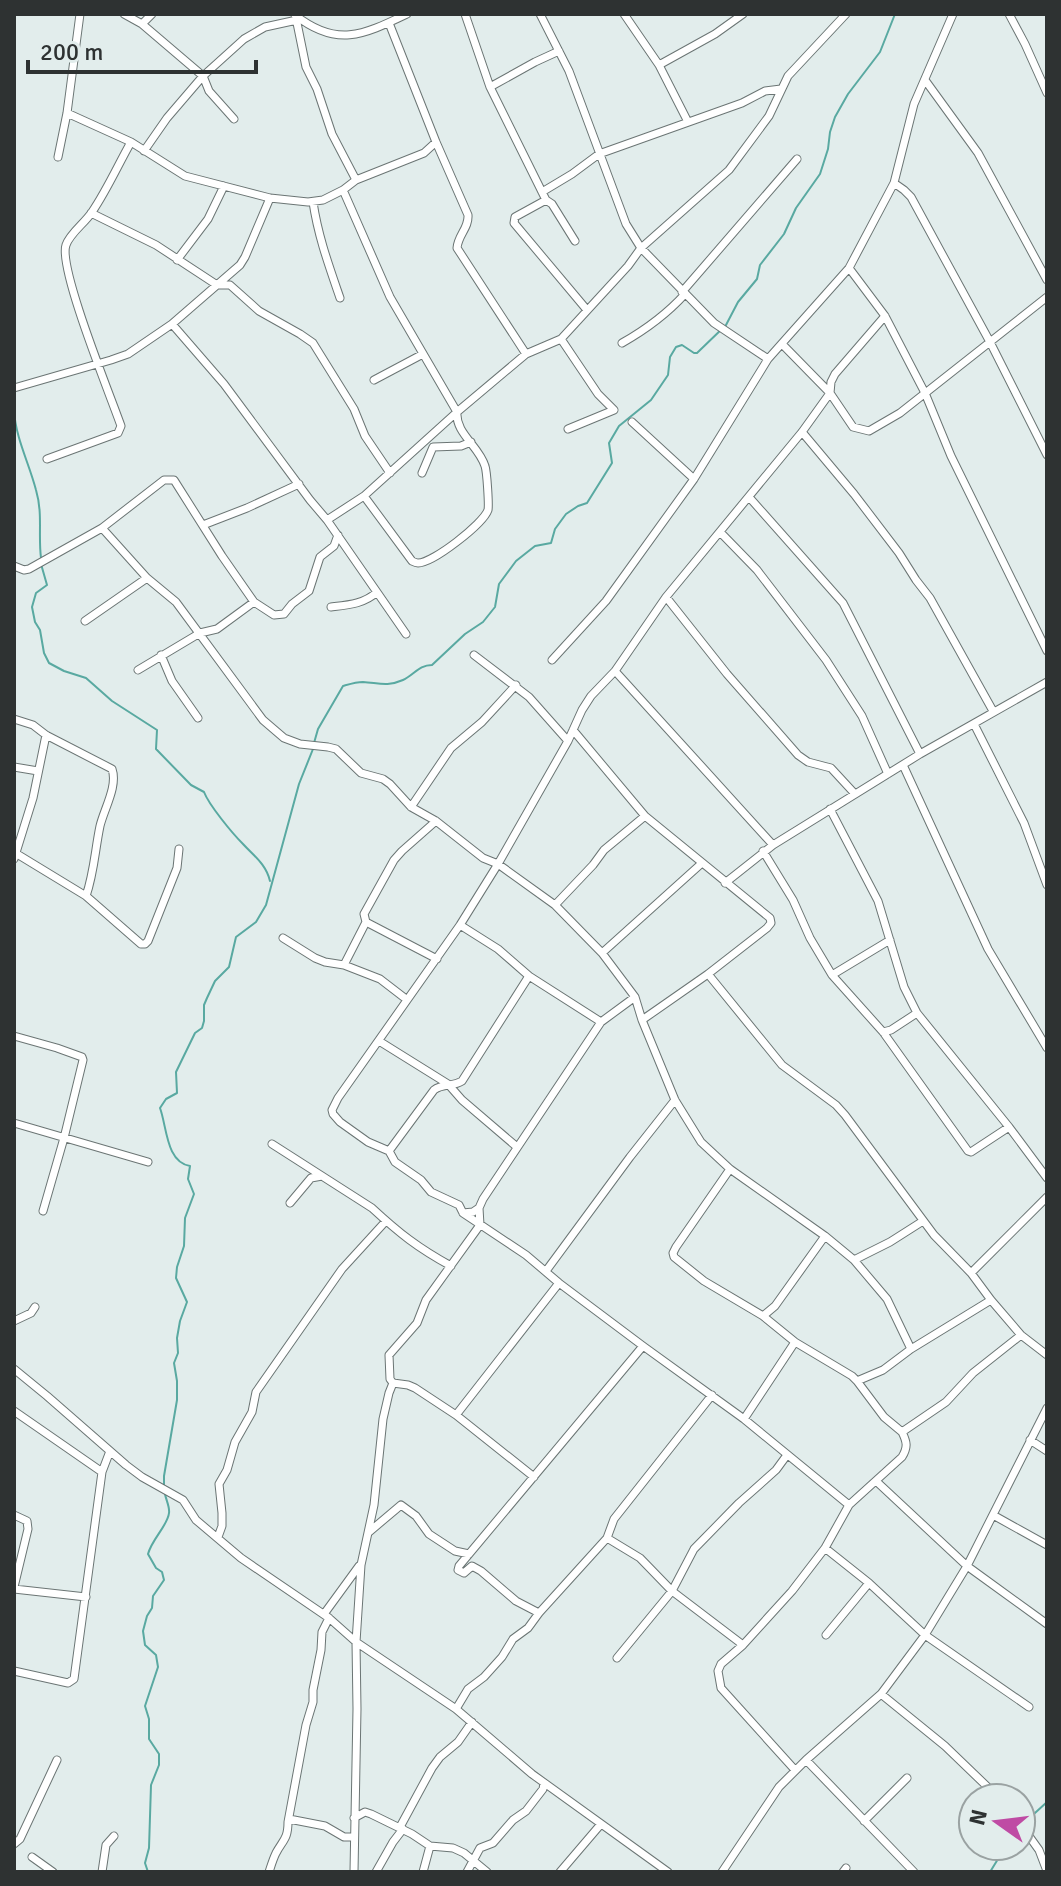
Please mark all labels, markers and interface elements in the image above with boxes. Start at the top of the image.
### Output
scale bar [28,24,256,74]
text: 200 m [40,37,103,67]
north arrow [957,1782,1037,1862]
text: N [963,1807,993,1828]

